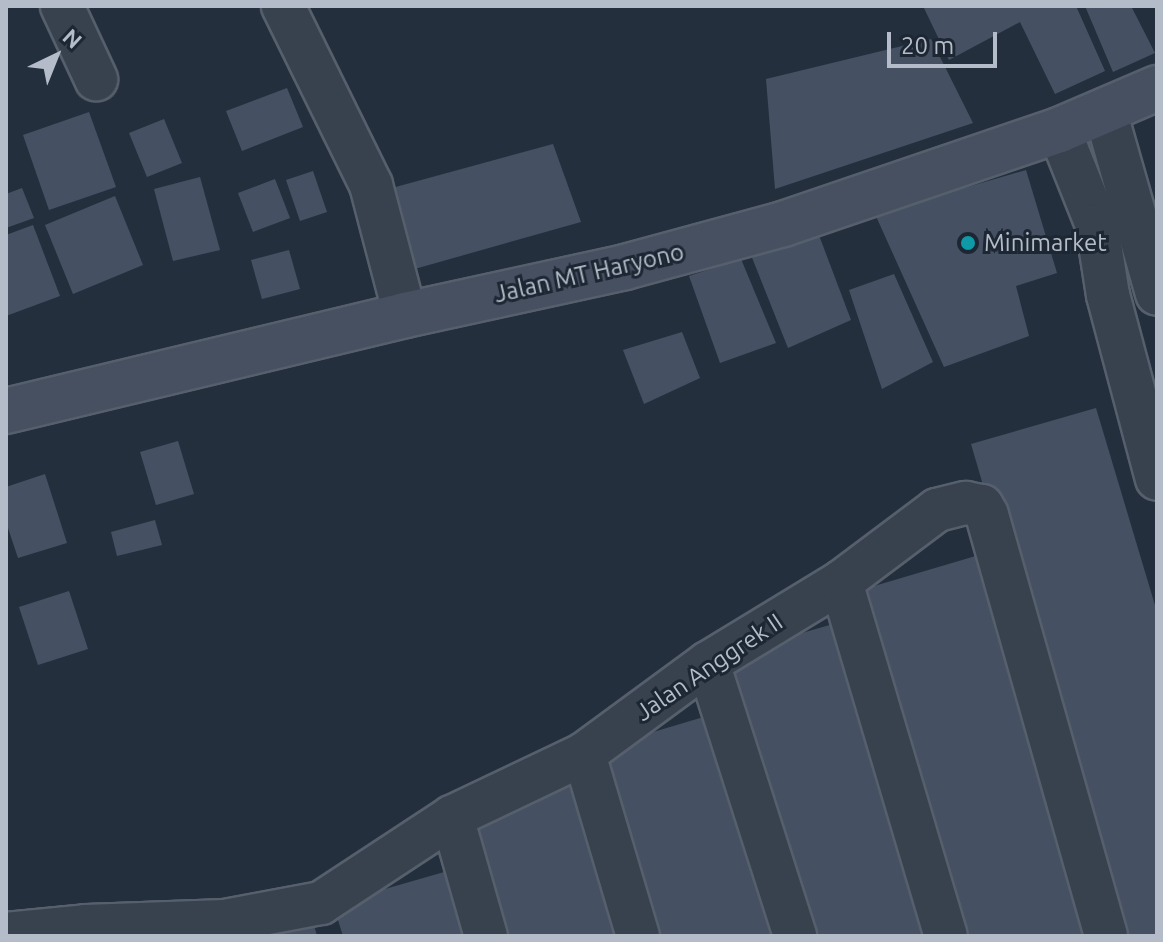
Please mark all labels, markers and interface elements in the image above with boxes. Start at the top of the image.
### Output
north arrow [16,16,96,96]
scale bar [891,16,1001,66]
text: N [58,23,87,53]
text: 20 m [901,32,954,59]
place label: Minimarket [984,229,1107,257]
marker: Minimarket [959,234,977,252]
street label: Jalan MT Haryono [491,237,687,309]
street label: Jalan Anggrek II [630,607,788,727]

